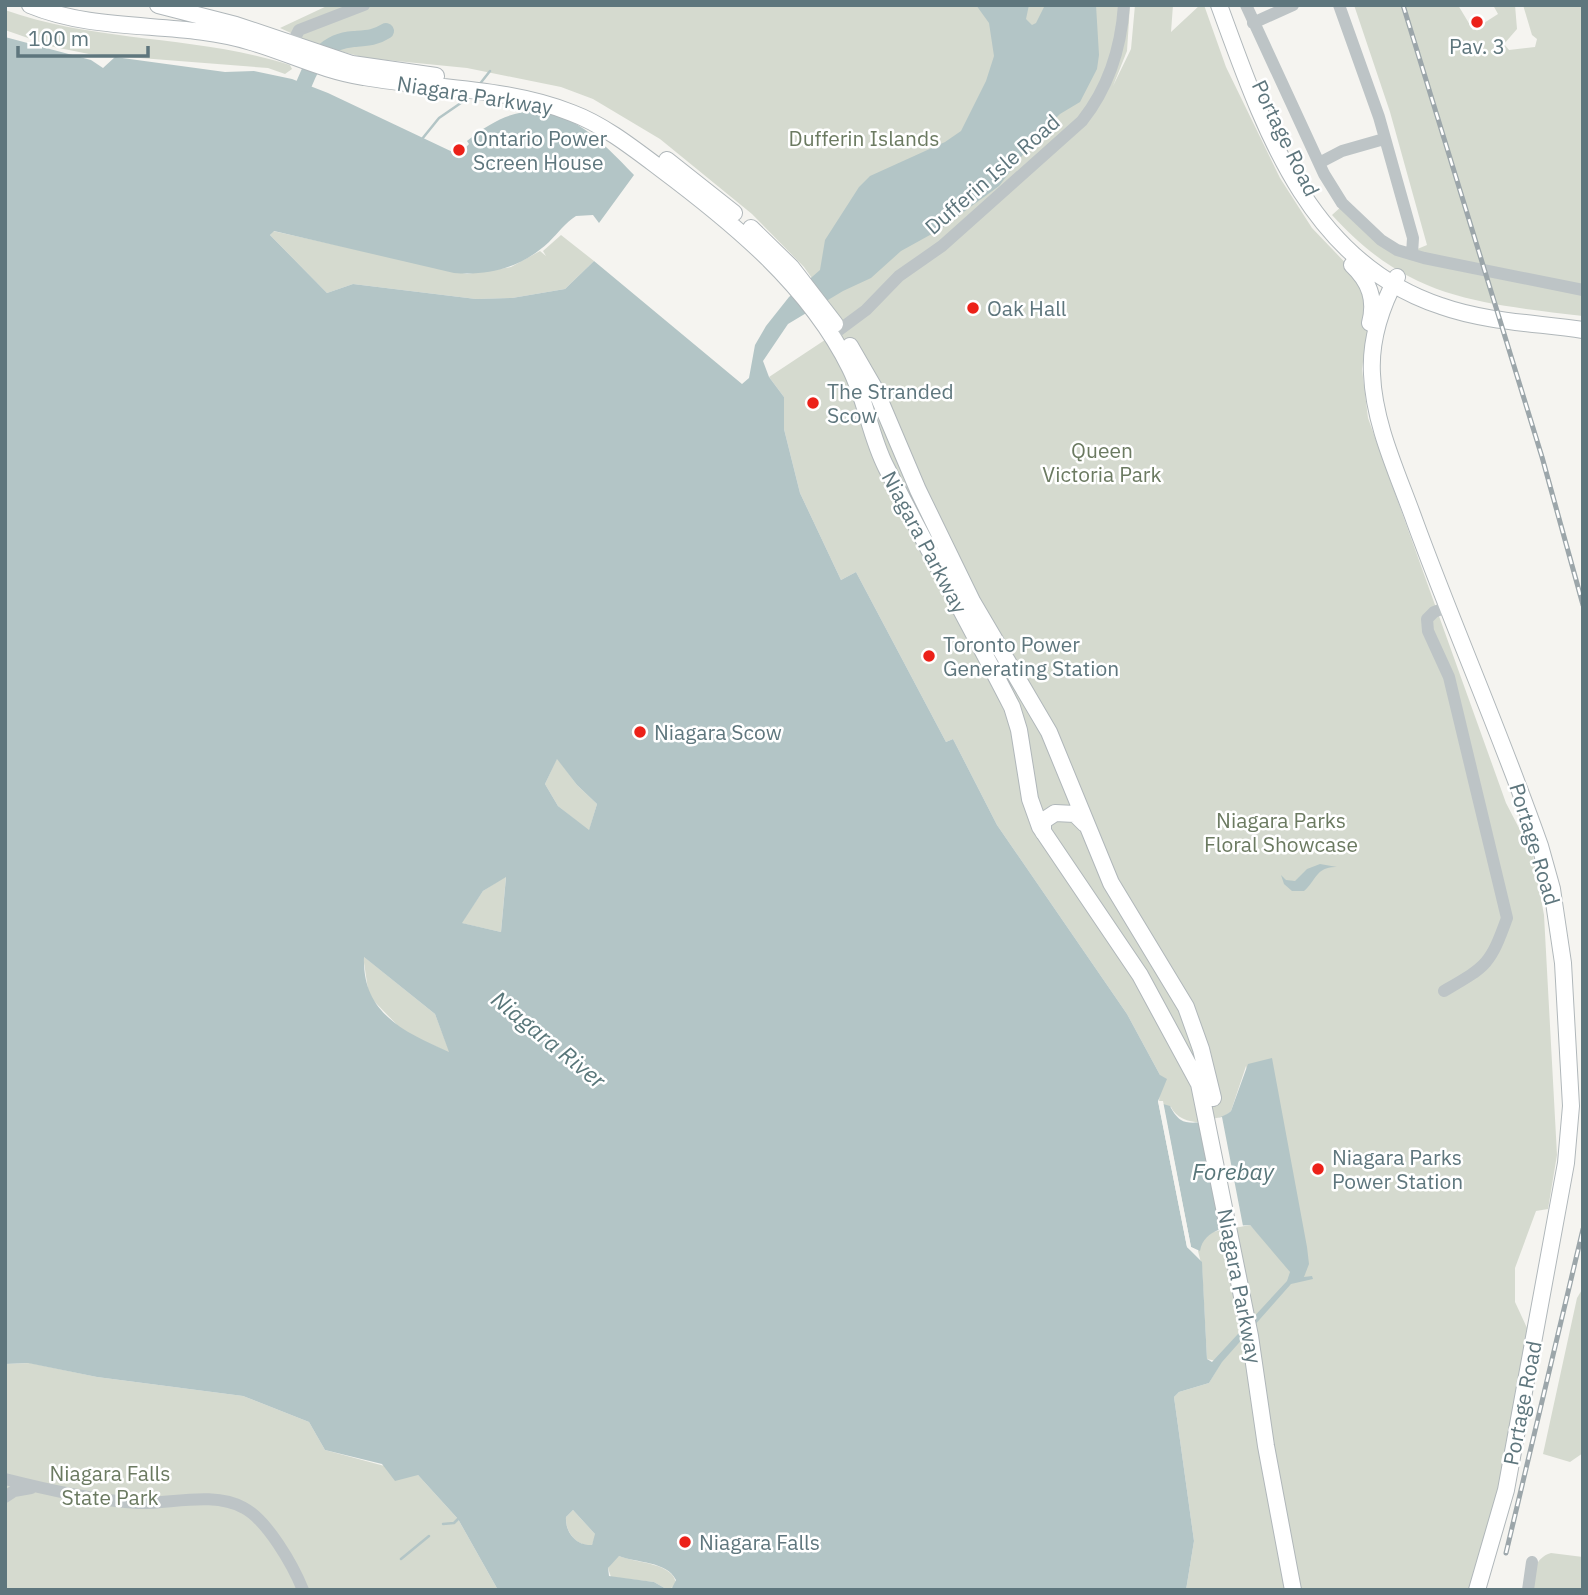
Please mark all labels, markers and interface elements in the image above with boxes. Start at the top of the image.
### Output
scale bar [18,14,147,58]
marker: Pav. 3 [1469,14,1485,30]
text: 100 m [28,24,89,52]
place label: Pav. 3 [1449,32,1505,60]
street label: Niagara Parkway [395,69,555,121]
street label: Portage Road [1246,75,1326,201]
street label: Dufferin Isle Road [919,108,1065,240]
place label: Ontario Power Screen House [473,124,608,176]
park label: Dufferin Islands [789,124,939,152]
marker: Ontario Power Screen House [451,142,467,158]
place label: Oak Hall [987,294,1067,322]
marker: Oak Hall [965,300,981,316]
place label: The Stranded Scow [827,377,954,429]
marker: The Stranded Scow [805,395,821,411]
park label: Queen Victoria Park [1042,436,1162,488]
street label: Niagara Parkway [876,466,975,619]
place label: Toronto Power Generating Station [943,630,1119,682]
marker: Toronto Power Generating Station [921,648,937,664]
place label: Niagara Scow [654,718,782,746]
marker: Niagara Scow [632,724,648,740]
street label: Portage Road [1503,780,1567,908]
park label: Niagara Parks Floral Showcase [1204,806,1358,858]
water label: Niagara River [486,984,613,1095]
place label: Niagara Parks Power Station [1332,1143,1463,1195]
water label: Forebay [1192,1156,1275,1186]
marker: Niagara Parks Power Station [1310,1161,1326,1177]
street label: Niagara Parkway [1211,1206,1269,1366]
street label: Portage Road [1496,1338,1548,1468]
park label: Niagara Falls State Park [49,1459,171,1511]
place label: Niagara Falls [699,1528,820,1556]
marker: Niagara Falls [677,1534,693,1550]

